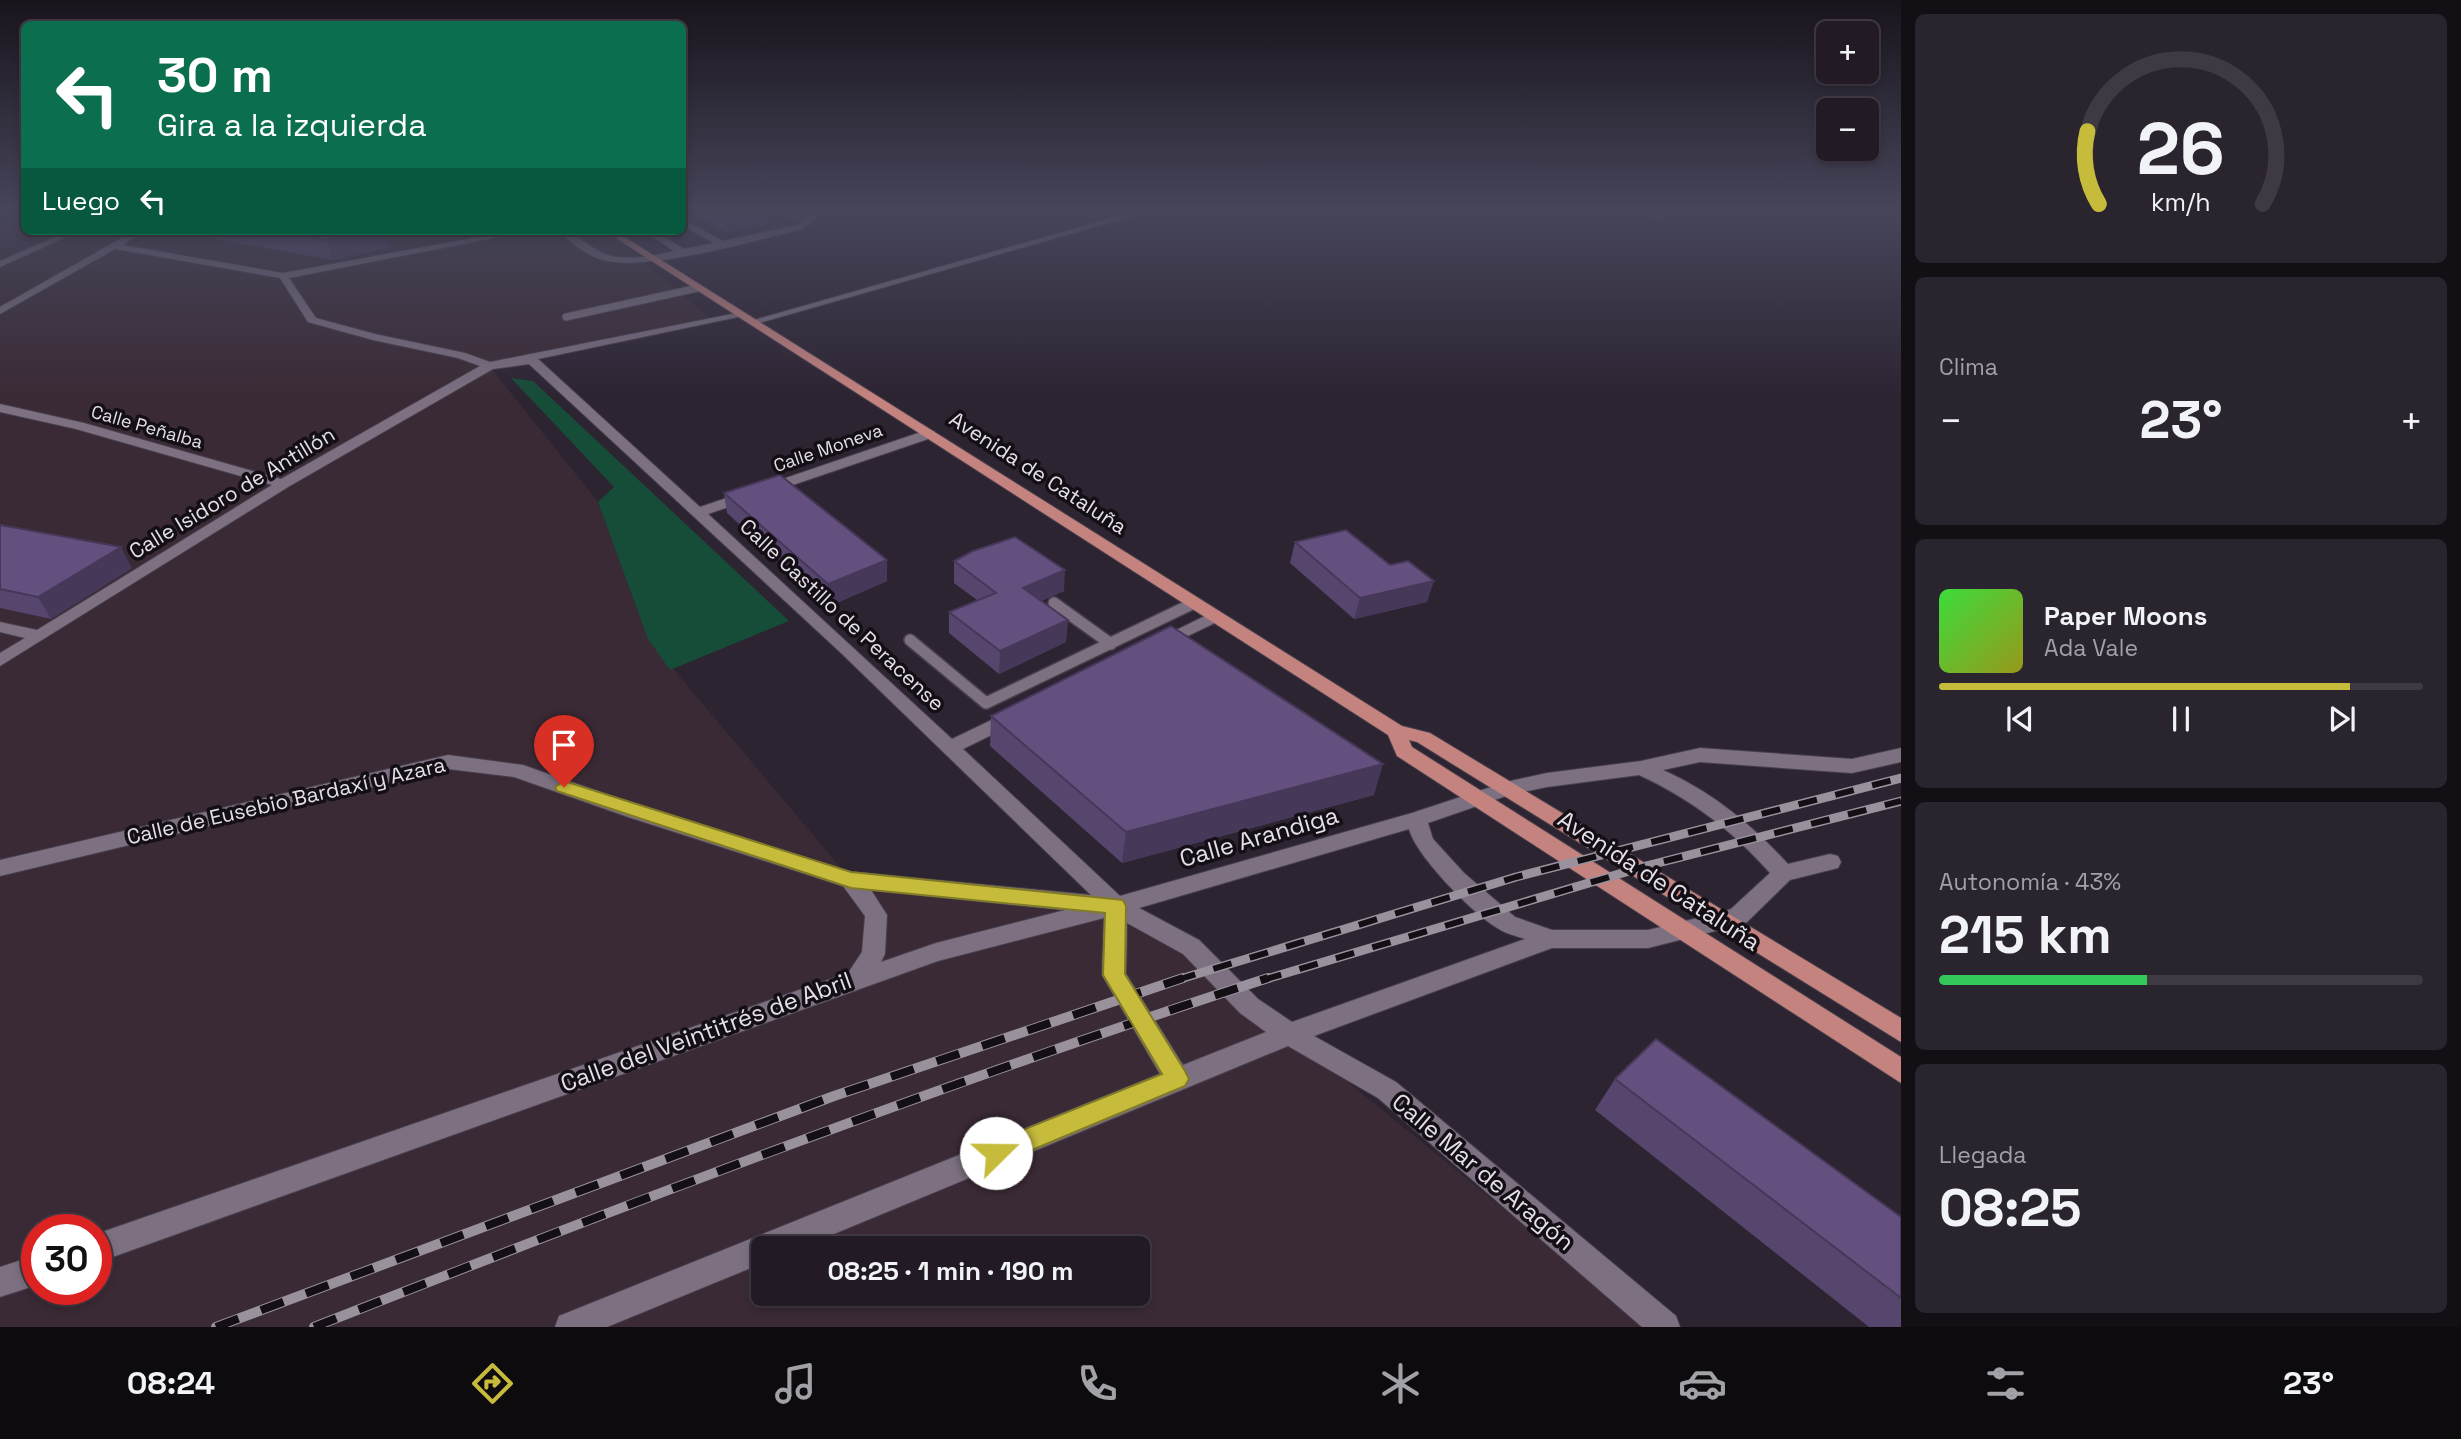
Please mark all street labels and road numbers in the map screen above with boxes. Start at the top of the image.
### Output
street label: Calle Peñalba [89,400,206,453]
street label: Avenida de Cataluña [945,405,1132,540]
street label: Calle Moneva [770,418,885,477]
street label: Calle Isidoro de Antillón [124,420,340,565]
street label: Calle Castillo de Peracense [734,513,950,717]
street label: Calle de Eusebio Bardaxí y Azara [124,751,448,850]
street label: Calle Arandiga [1176,799,1342,874]
street label: Avenida de Cataluña [1552,803,1767,958]
street label: Calle del Veintitrés de Abril [556,964,856,1099]
street label: Calle Mar de Aragón [1386,1086,1581,1257]

